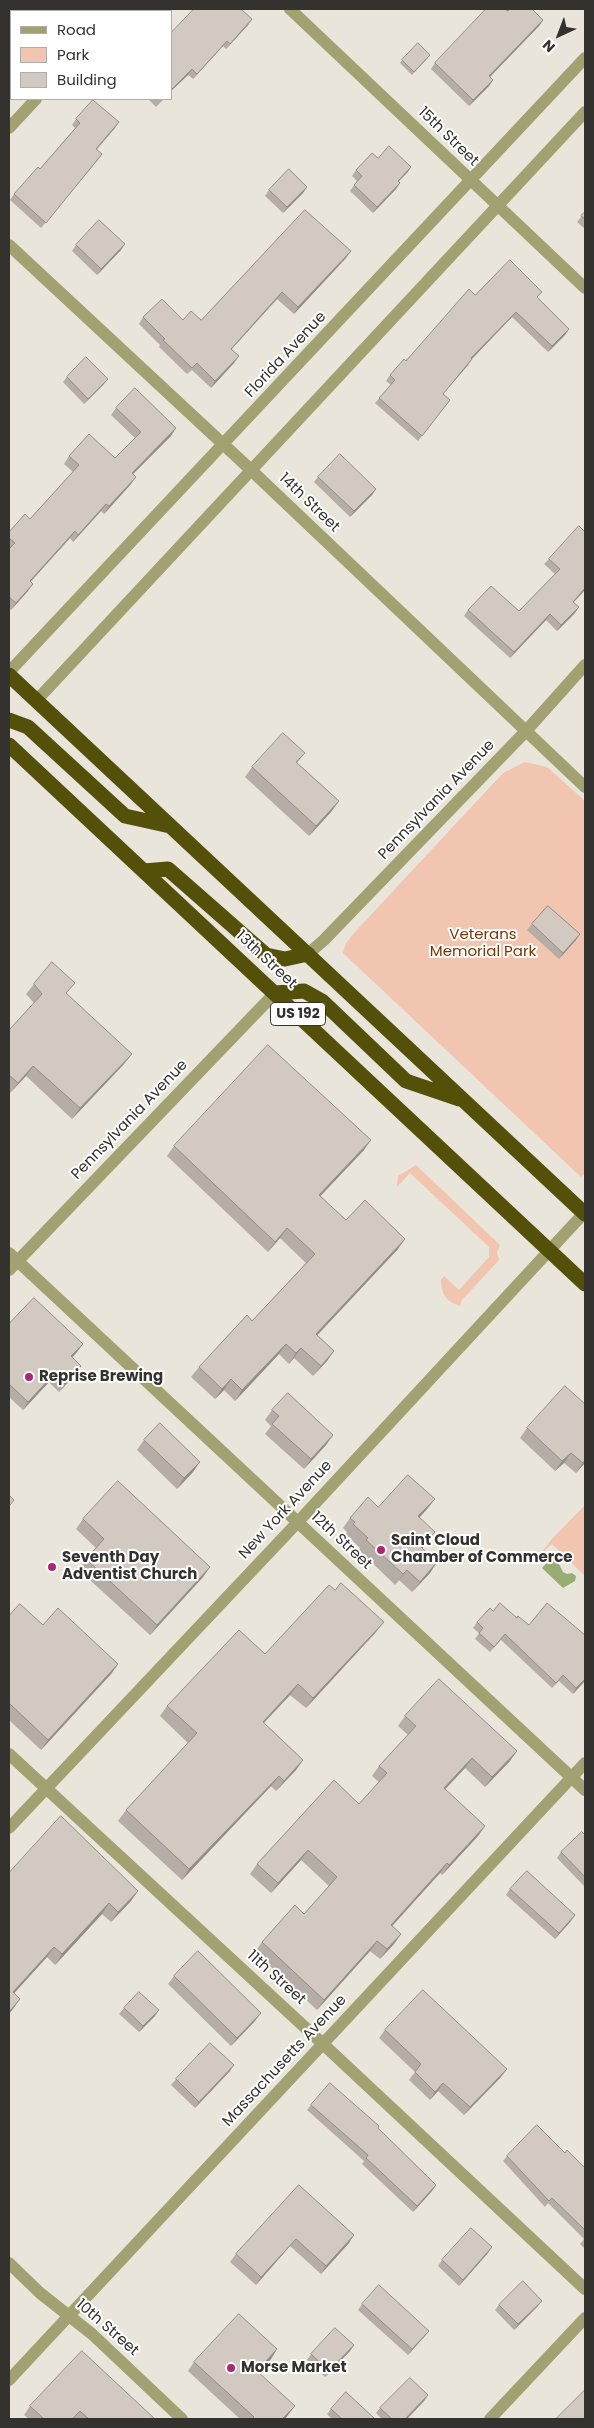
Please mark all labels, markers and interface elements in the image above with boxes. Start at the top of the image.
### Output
legend [10,10,172,100]
north arrow [534,10,584,60]
text: Road [57,19,96,40]
text: N [538,35,559,57]
text: Park [57,44,89,65]
text: Building [57,69,117,90]
street label: 15th Street [414,104,482,170]
street label: Florida Avenue [242,308,330,402]
street label: 14th Street [275,470,343,536]
street label: Pennsylvania Avenue [375,736,499,864]
park label: Veterans Memorial Park [430,926,536,961]
street label: 13th Street [232,927,300,993]
road number: US 192 [270,1002,326,1026]
street label: Pennsylvania Avenue [68,1056,192,1184]
place label: Reprise Brewing [39,1368,163,1386]
marker: Reprise Brewing [23,1371,35,1383]
street label: New York Avenue [236,1457,336,1563]
street label: 12th Street [307,1508,375,1574]
place label: Saint Cloud Chamber of Commerce [391,1532,572,1567]
marker: Saint Cloud Chamber of Commerce [375,1544,387,1556]
place label: Seventh Day Adventist Church [62,1549,197,1584]
marker: Seventh Day Adventist Church [46,1561,58,1573]
street label: 11th Street [243,1947,309,2009]
street label: Massachusetts Avenue [219,1991,351,2131]
street label: 10th Street [72,2296,142,2360]
place label: Morse Market [241,2359,347,2377]
marker: Morse Market [225,2362,237,2374]

